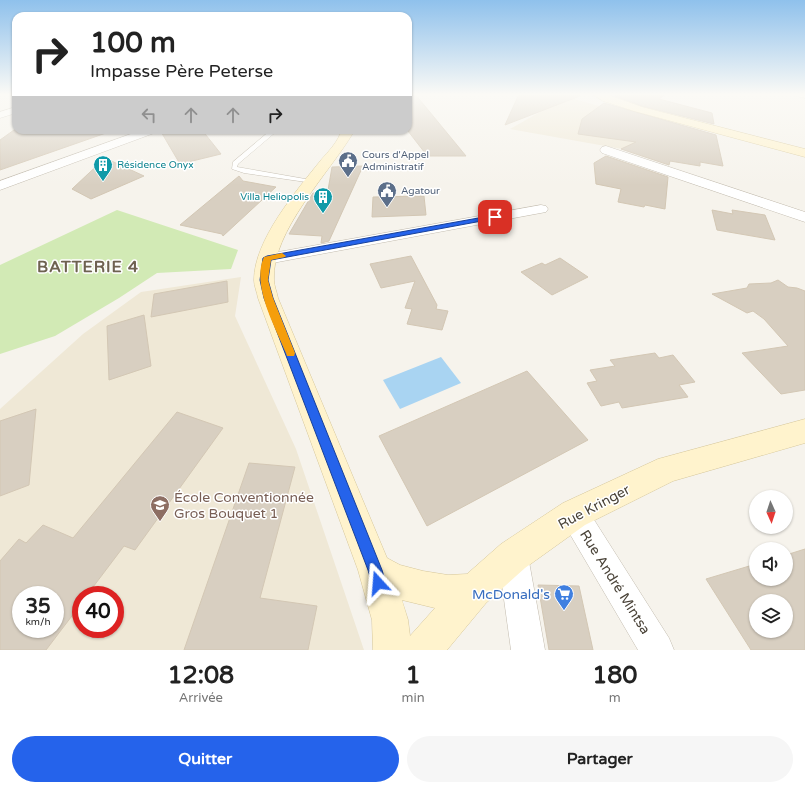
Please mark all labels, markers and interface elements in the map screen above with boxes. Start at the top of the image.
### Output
text: 100 m [90,26,176,60]
icon: right [24,28,76,80]
text: Impasse Père Peterse [90,60,273,82]
icon: left [138,104,160,126]
icon: ahead [180,104,202,126]
icon: ahead [222,104,244,126]
icon: right [264,104,286,126]
place label: Cours d'Appel Administratif [362,149,429,173]
public building icon: Cours d'Appel Administratif [337,150,359,178]
building icon: Résidence Onyx [92,154,114,182]
place label: Résidence Onyx [117,159,194,171]
public building icon: Agatour [376,180,398,208]
place label: Agatour [401,185,440,197]
building icon: Villa Heliopolis [312,186,334,214]
place label: Villa Heliopolis [240,191,309,203]
pin [478,200,512,234]
icon: arrive [484,206,506,228]
district label: BATTERIE 4 [37,257,139,277]
street label: Rue Kringer [555,481,633,533]
place label: École Conventionnée Gros Bouquet 1 [174,489,314,522]
north arrow [749,490,793,534]
map controls [749,490,793,638]
school or university icon: École Conventionnée Gros Bouquet 1 [149,494,171,522]
street label: Rue André Mintsa [576,527,654,637]
button: sound [749,542,793,586]
position arrow [357,562,399,604]
supermarket icon: McDonald's [553,583,575,611]
speed limit sign: 40 [72,586,124,638]
place label: McDonald's [472,586,550,603]
button: layers [749,594,793,638]
text: 35 [25,595,51,619]
text: km/h [25,616,51,628]
text: 12:08 [168,661,234,690]
text: 1 [406,661,421,690]
text: 180 [592,661,637,690]
text: Arrivée [179,690,223,706]
text: min [402,690,425,706]
text: m [609,690,621,706]
button: Quitter [12,736,399,782]
button: Partager [407,736,793,782]

